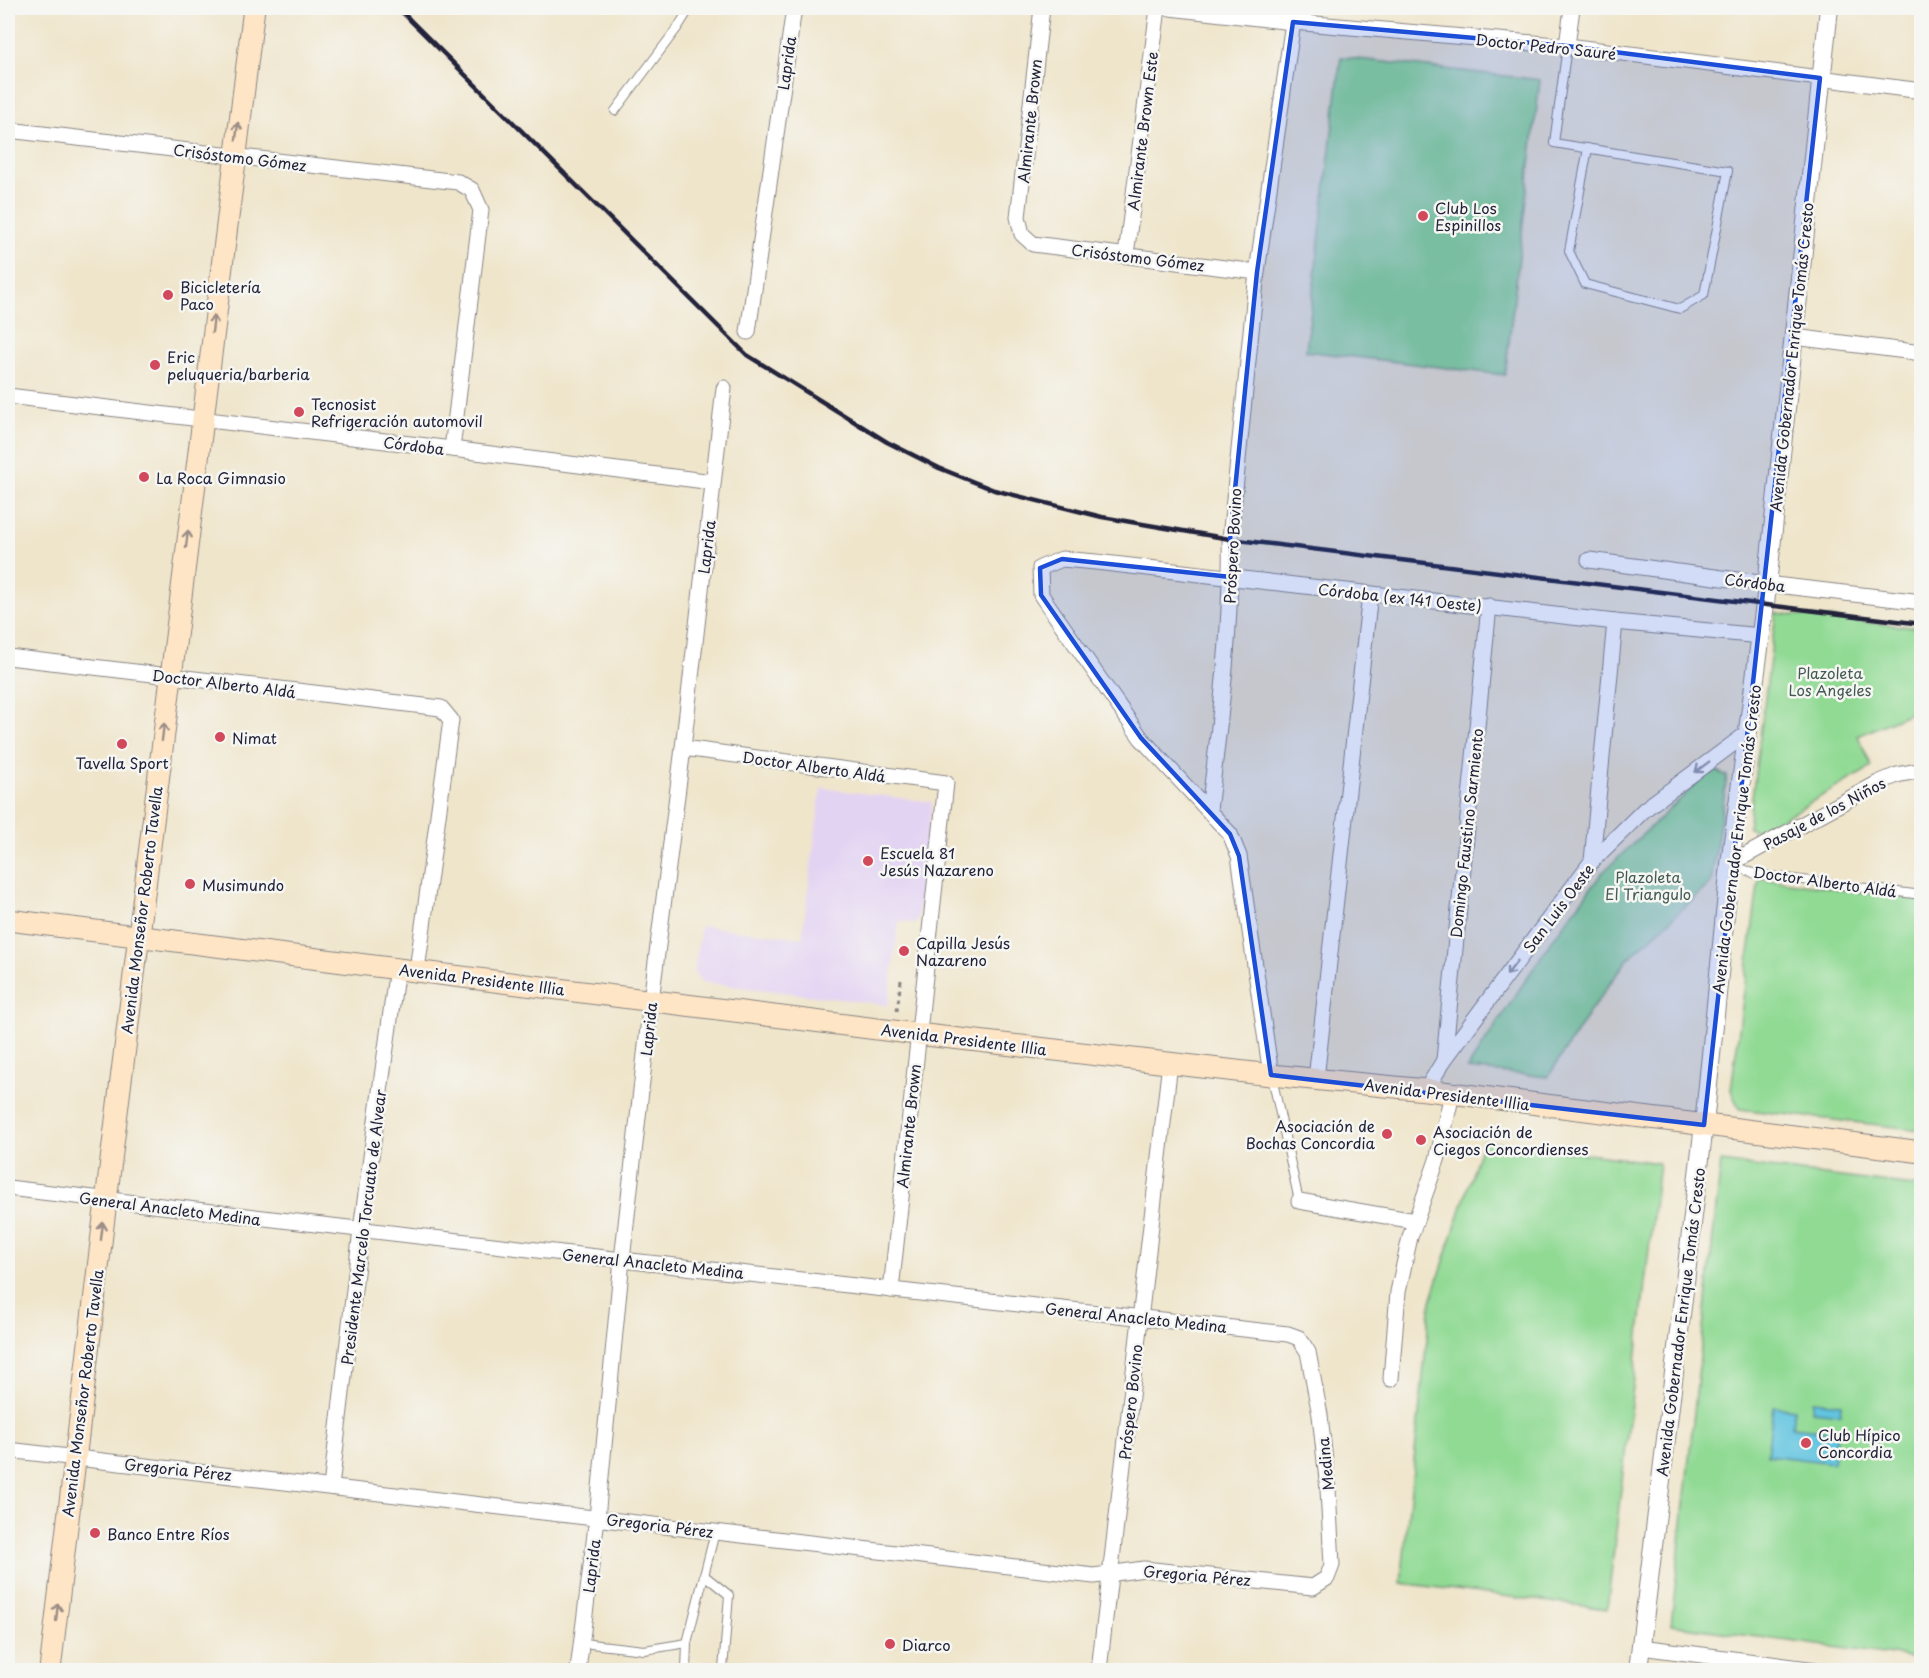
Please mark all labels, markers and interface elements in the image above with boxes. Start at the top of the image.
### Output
street label: Doctor Pedro Sauré [1474,27,1618,65]
street label: Laprida [771,34,801,91]
street label: Almirante Brown Este [1121,50,1163,212]
street label: Almirante Brown [1011,58,1047,184]
one-way arrow [232,122,243,141]
street label: Crisóstomo Gómez [172,137,308,177]
place label: Club Los Espinillos [1435,196,1501,236]
street label: Avenida Gobernador Enrique Tomás Cresto [1763,201,1819,513]
marker: Club Los Espinillos [1416,209,1430,223]
street label: Crisóstomo Gómez [1070,237,1206,277]
place label: Bicicletería Paco [180,275,261,315]
marker: Bicicletería Paco [161,288,175,302]
one-way arrow [208,315,219,335]
place label: Eric peluqueria/barberia [167,345,310,385]
marker: Eric peluqueria/barberia [148,358,162,372]
place label: Tecnosist Refrigeración automovil [311,392,483,432]
marker: Tecnosist Refrigeración automovil [292,405,306,419]
street label: Córdoba [382,430,446,460]
place label: La Roca Gimnasio [156,466,286,489]
marker: La Roca Gimnasio [137,470,151,484]
street label: Próspero Bovino [1217,487,1247,605]
street label: Laprida [691,518,721,575]
one-way arrow [182,529,193,549]
street label: Córdoba [1723,567,1787,597]
street label: Córdoba (ex 141 Oeste) [1317,577,1483,617]
park label: Plazoleta Los Angeles [1789,661,1872,701]
street label: Doctor Alberto Aldá [151,663,298,703]
street label: Avenida Gobernador Enrique Tomás Cresto [1706,683,1766,995]
one-way arrow [158,723,169,743]
place label: Nimat [232,726,277,749]
street label: Domingo Faustino Sarmiento [1444,727,1488,939]
marker: Nimat [213,730,227,744]
marker: Tavella Sport [115,737,129,751]
street label: Doctor Alberto Aldá [741,745,888,788]
place label: Tavella Sport [75,751,169,774]
one-way arrow [1695,761,1711,773]
street label: Pasaje de los Niños [1759,771,1890,855]
street label: Avenida Monseñor Roberto Tavella [114,784,168,1035]
place label: Escuela 81 Jesús Nazareno [880,841,994,881]
marker: Escuela 81 Jesús Nazareno [861,854,875,868]
street label: San Luis Oeste [1517,859,1599,957]
street label: Doctor Alberto Aldá [1752,860,1899,903]
park label: Plazoleta El Triangulo [1605,865,1691,905]
place label: Musimundo [202,873,284,896]
marker: Musimundo [183,877,197,891]
place label: Capilla Jesús Nazareno [916,931,1010,971]
marker: Capilla Jesús Nazareno [897,944,911,958]
street label: Avenida Presidente Illia [398,957,567,1001]
one-way arrow [1506,960,1519,976]
street label: Laprida [634,1000,662,1057]
street label: Avenida Presidente Illia [880,1017,1049,1061]
street label: Almirante Brown [890,1063,926,1189]
street label: Avenida Presidente Illia [1363,1072,1532,1116]
street label: Presidente Marcelo Torcuato de Alvear [335,1088,391,1366]
place label: Asociación de Bochas Concordia [1246,1114,1376,1154]
place label: Asociación de Ciegos Concordienses [1433,1120,1588,1160]
marker: Asociación de Bochas Concordia [1380,1127,1394,1141]
marker: Asociación de Ciegos Concordienses [1414,1133,1428,1147]
street label: Avenida Gobernador Enrique Tomás Cresto [1650,1166,1710,1478]
street label: General Anacleto Medina [78,1185,263,1231]
one-way arrow [97,1222,108,1241]
street label: General Anacleto Medina [561,1242,746,1284]
street label: Avenida Monseñor Roberto Tavella [55,1267,109,1518]
street label: General Anacleto Medina [1044,1296,1229,1338]
street label: Próspero Bovino [1112,1343,1148,1461]
place label: Club Hípico Concordia [1818,1423,1901,1463]
street label: Medina [1311,1436,1339,1492]
marker: Club Hípico Concordia [1799,1436,1813,1450]
street label: Gregoria Pérez [123,1452,233,1486]
street label: Gregoria Pérez [605,1507,715,1543]
place label: Banco Entre Ríos [107,1522,230,1545]
marker: Banco Entre Ríos [88,1526,102,1540]
street label: Laprida [576,1537,606,1594]
street label: Gregoria Pérez [1142,1559,1252,1591]
one-way arrow [51,1603,62,1623]
place label: Diarco [902,1633,950,1656]
marker: Diarco [883,1637,897,1651]

